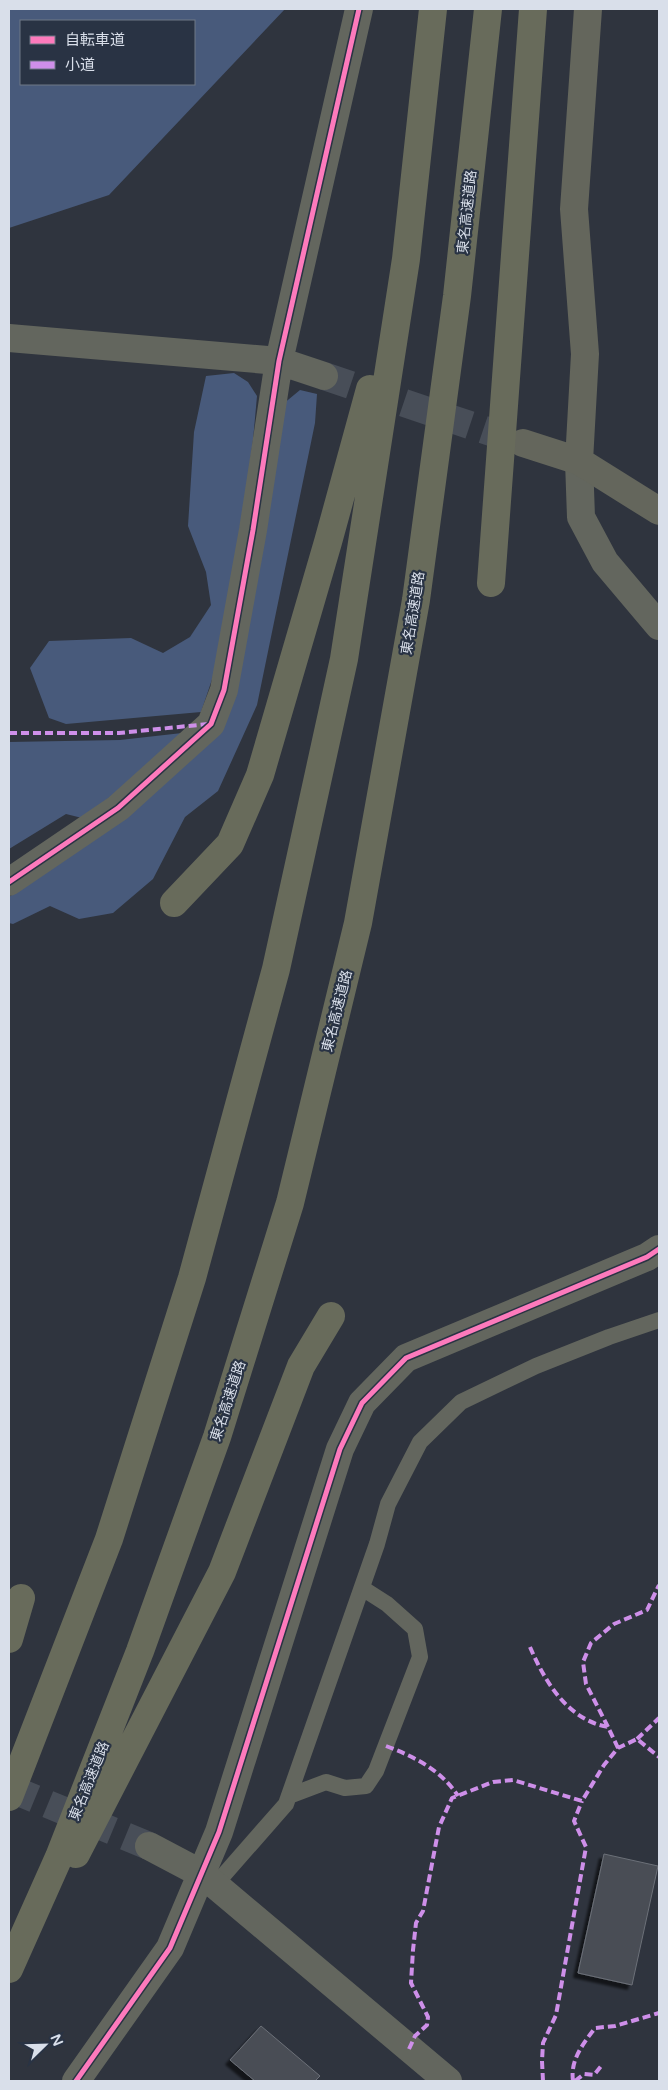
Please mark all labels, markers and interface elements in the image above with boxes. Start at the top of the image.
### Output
legend [20,20,195,85]
text: 自転車道 [65,31,125,49]
text: 小道 [65,56,95,74]
street label: 東名高速道路 [454,169,480,255]
street label: 東名高速道路 [398,570,428,656]
street label: 東名高速道路 [319,968,355,1054]
street label: 東名高速道路 [207,1358,249,1444]
street label: 東名高速道路 [65,1739,113,1823]
north arrow [20,2020,70,2070]
text: N [46,2032,67,2049]

